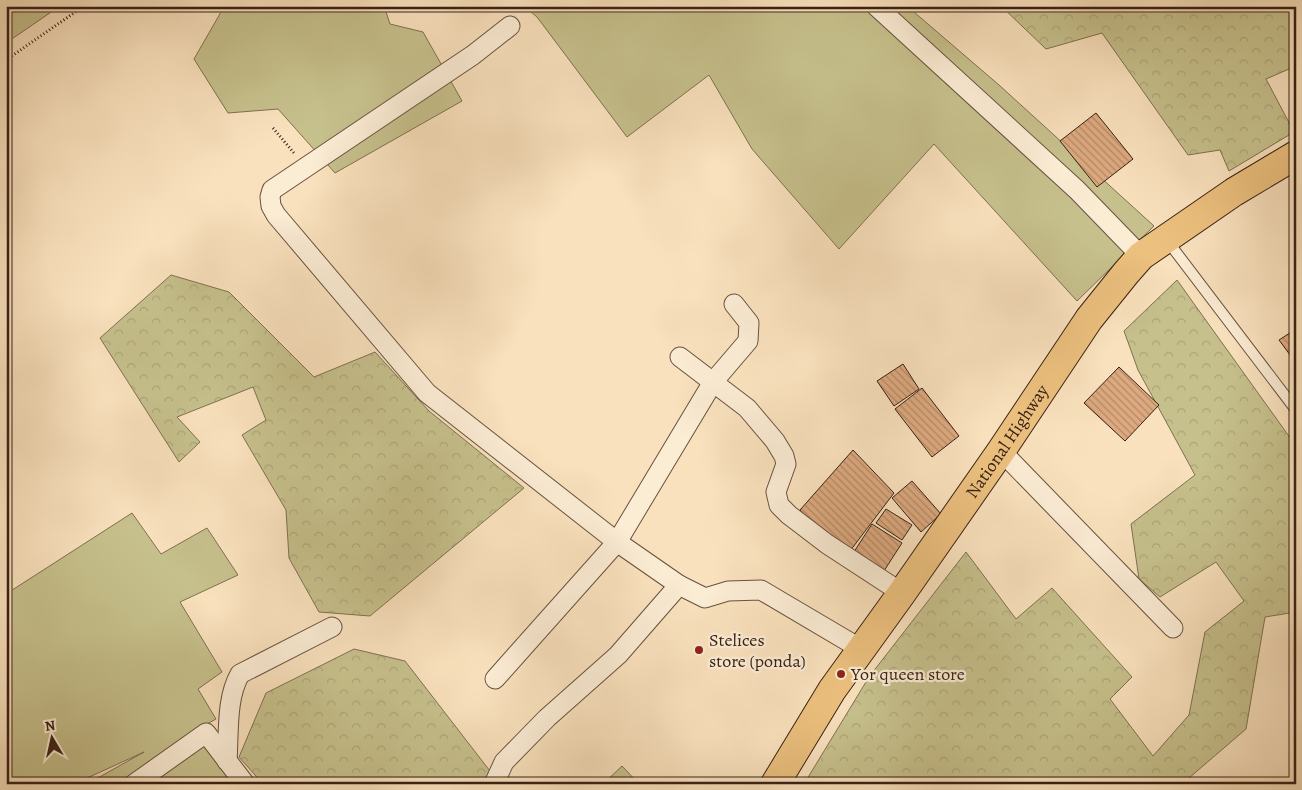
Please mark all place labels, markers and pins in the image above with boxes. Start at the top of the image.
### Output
place label: Stelices store (ponda) [709,628,806,673]
marker: Stelices store (ponda) [693,644,705,656]
place label: Yor queen store [850,662,965,686]
marker: Yor queen store [835,668,847,680]

